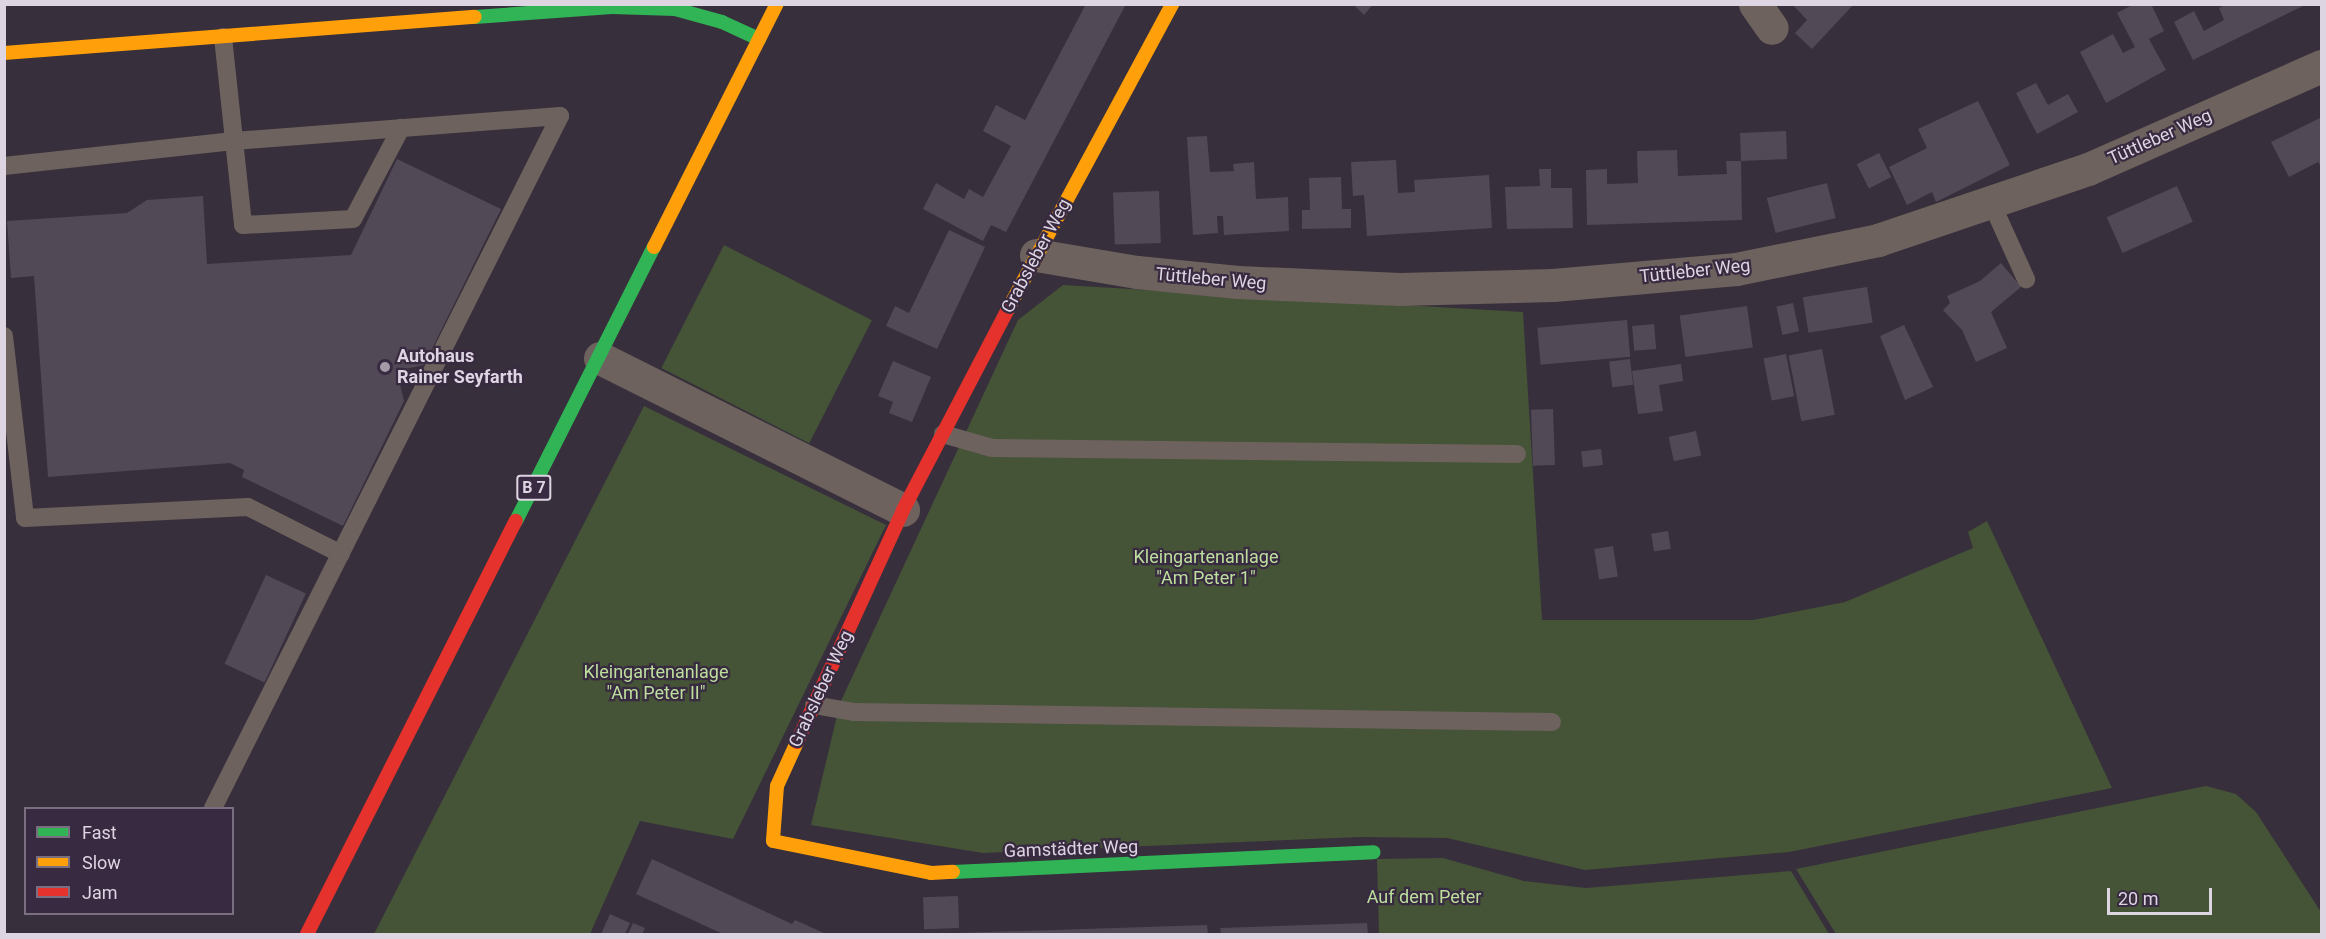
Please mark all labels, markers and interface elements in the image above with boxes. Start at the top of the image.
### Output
street label: Tüttleber Weg [2105,105,2215,169]
street label: Grabsleber Weg [997,195,1075,317]
street label: Tüttleber Weg [1639,254,1751,288]
street label: Tüttleber Weg [1155,263,1267,295]
place label: Autohaus Rainer Seyfarth [397,346,523,388]
marker: Autohaus Rainer Seyfarth [378,360,392,374]
road number: B 7 [516,475,552,501]
park label: Kleingartenanlage "Am Peter 1" [1134,547,1278,590]
street label: Grabsleber Weg [784,627,858,751]
park label: Kleingartenanlage "Am Peter II" [584,662,728,704]
legend [24,807,234,915]
text: Fast [82,822,117,843]
street label: Gamstädter Weg [1004,836,1138,862]
text: Slow [82,852,121,873]
scale bar [2110,876,2215,914]
text: Jam [82,882,118,903]
park label: Auf dem Peter [1367,886,1481,908]
text: 20 m [2118,888,2158,909]

